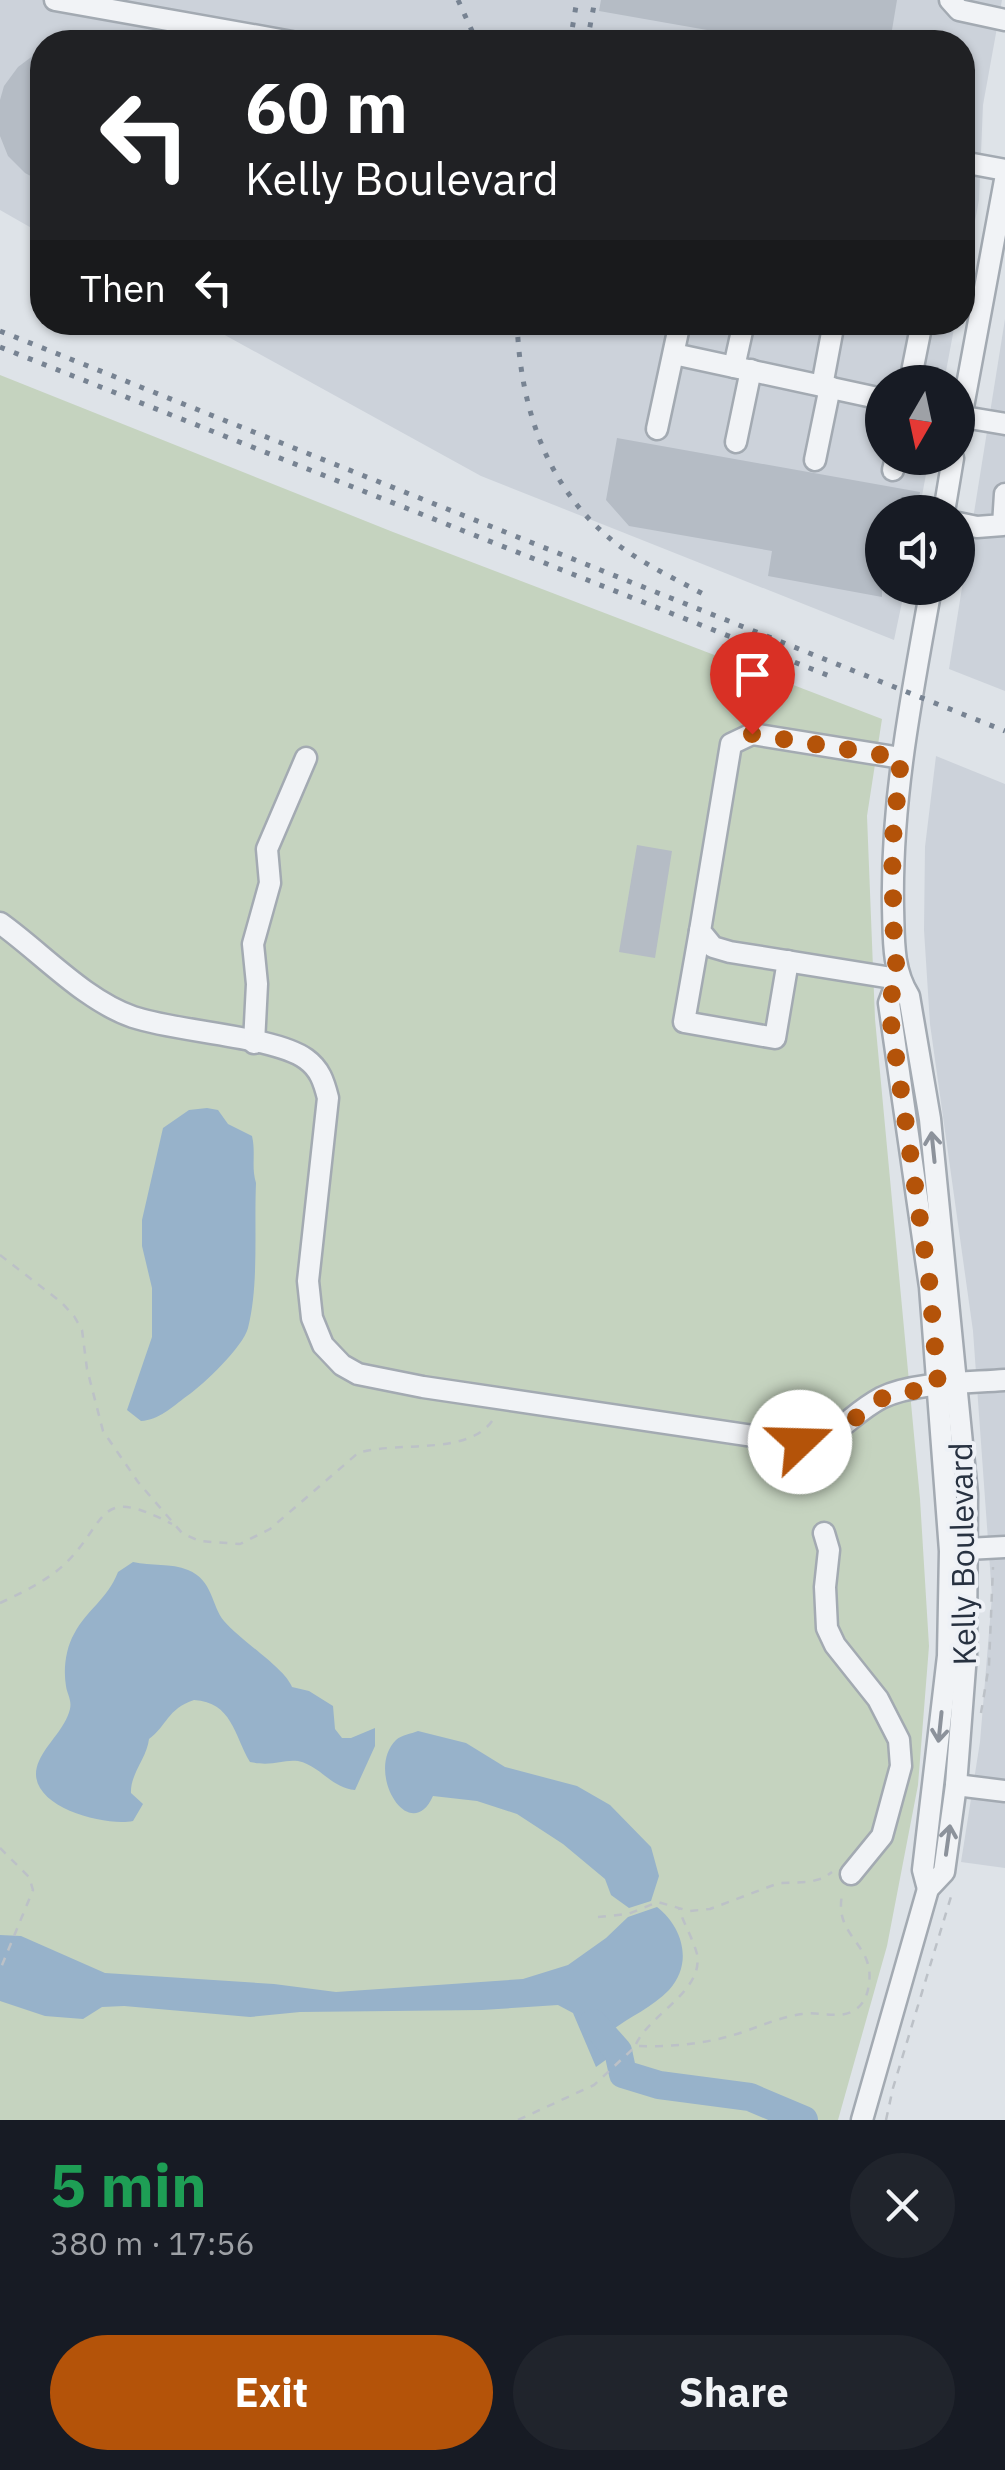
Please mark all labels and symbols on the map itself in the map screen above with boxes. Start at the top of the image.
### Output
north arrow [865,365,975,475]
pin [710,632,795,735]
one-way arrow [924,1132,943,1164]
position arrow [748,1390,852,1494]
street label: Kelly Boulevard [939,1442,985,1666]
one-way arrow [931,1710,950,1743]
one-way arrow [940,1824,958,1856]

